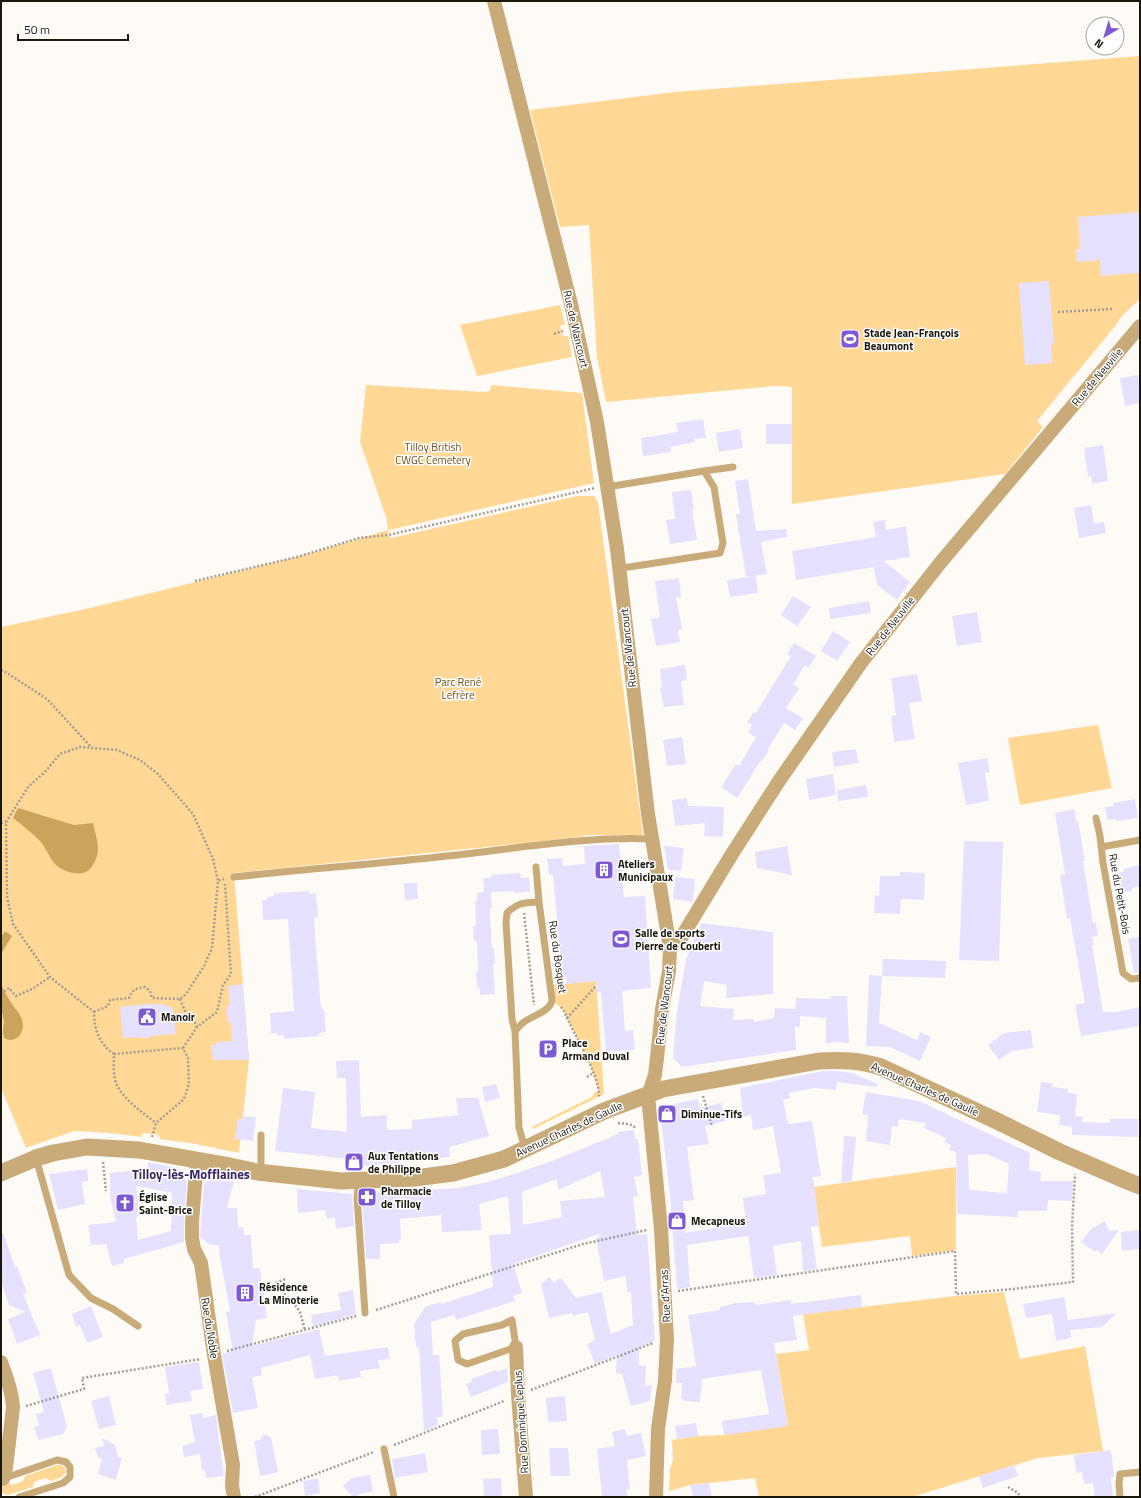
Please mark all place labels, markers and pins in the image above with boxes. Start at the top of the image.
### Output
place label: Stade Jean-François Beaumont [864,325,959,354]
sports icon: Stade Jean-François Beaumont [839,328,861,350]
place label: Ateliers Municipaux [618,856,674,885]
building icon: Ateliers Municipaux [593,859,615,881]
place label: Salle de sports Pierre de Couberti [635,925,721,954]
sports icon: Salle de sports Pierre de Couberti [610,928,632,950]
public building icon: Manoir [136,1006,158,1028]
place label: Manoir [161,1009,195,1025]
place label: Place Armand Duval [562,1035,629,1064]
parking icon: Place Armand Duval [537,1038,559,1060]
shop icon: Diminue-Tifs [656,1103,678,1125]
place label: Diminue-Tifs [681,1106,742,1122]
place label: Aux Tentations de Philippe [368,1148,439,1177]
shop icon: Aux Tentations de Philippe [343,1151,365,1173]
place label: Pharmacie de Tilloy [381,1183,432,1212]
pharmacy icon: Pharmacie de Tilloy [356,1186,378,1208]
place label: Église Saint-Brice [139,1189,193,1218]
church icon: Église Saint-Brice [114,1192,136,1214]
shop icon: Mecapneus [666,1210,688,1232]
place label: Mecapneus [691,1213,745,1229]
place label: Résidence La Minoterie [259,1279,319,1308]
building icon: Résidence La Minoterie [234,1282,256,1304]

